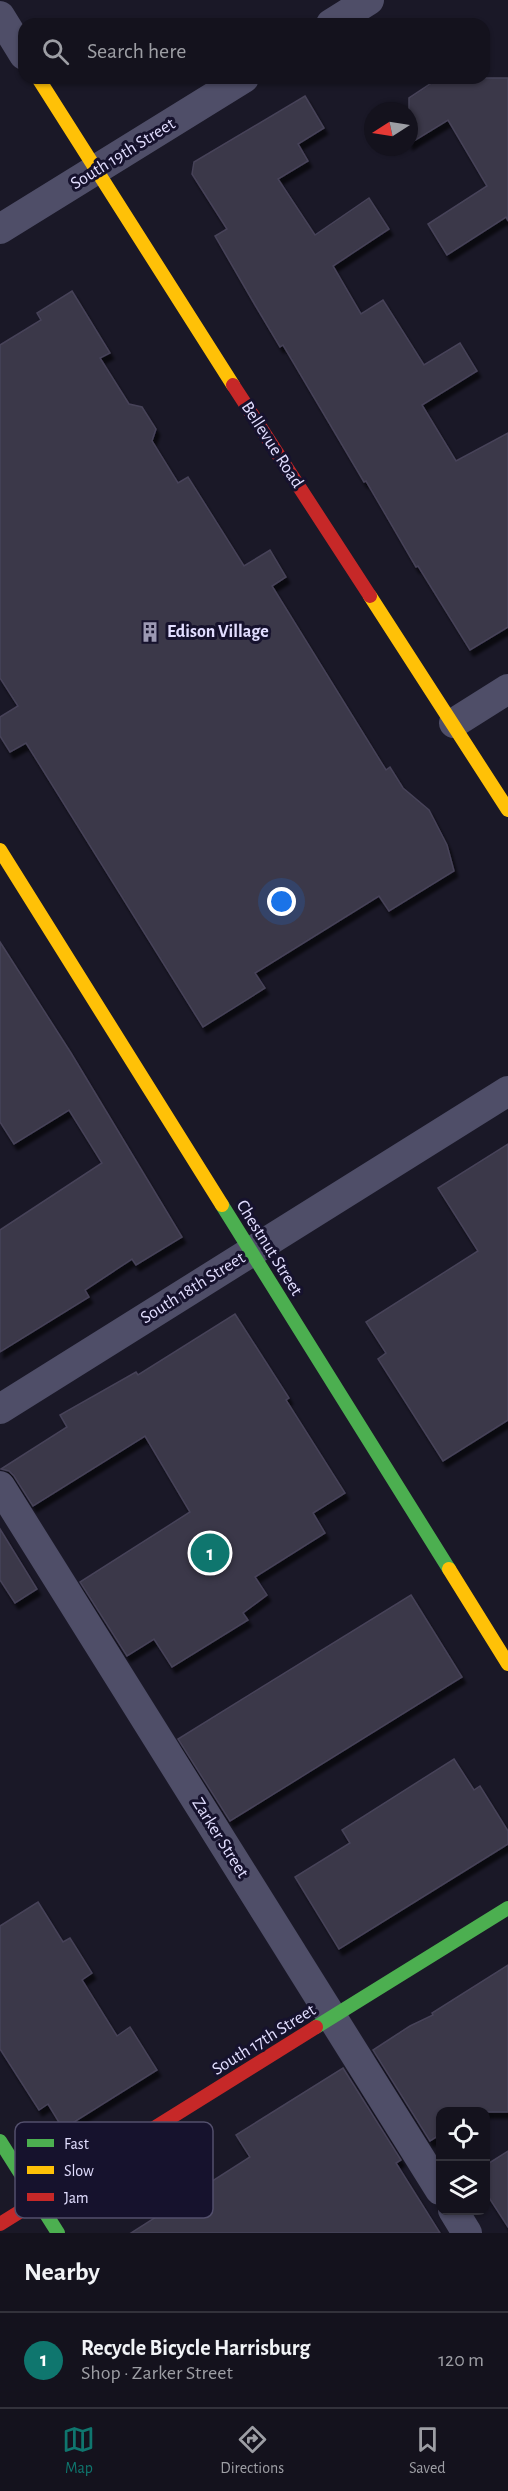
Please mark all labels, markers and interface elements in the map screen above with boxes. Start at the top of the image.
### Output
search box [18,18,490,84]
icon: search [39,35,72,68]
text: Search here [87,40,186,62]
north arrow [364,102,418,156]
street label: South 19th Street [68,115,179,193]
street label: Bellevue Road [238,399,306,491]
building icon: Edison Village [138,620,162,644]
place label: Edison Village [167,623,269,641]
your location [267,887,296,916]
street label: Chestnut Street [232,1197,306,1299]
street label: South 18th Street [138,1249,249,1327]
pin: 1 [190,1530,230,1576]
street label: Zarker Street [188,1795,252,1882]
street label: South 17th Street [209,2001,319,2079]
map controls [436,2107,490,2215]
button: locate [436,2107,490,2161]
legend [15,2122,213,2218]
text: Fast [64,2136,89,2152]
button: layers [436,2161,490,2215]
text: Slow [64,2163,94,2179]
text: Jam [64,2190,89,2206]
text: Nearby [24,2259,100,2285]
text: Recycle Bicycle Harrisburg [81,2337,310,2359]
text: 1 [40,2350,47,2370]
text: 120 m [438,2350,484,2370]
text: Shop · Zarker Street [81,2363,233,2383]
tab: Map [62,2423,95,2478]
tab: Directions [220,2423,284,2478]
tab: Saved [409,2423,446,2478]

